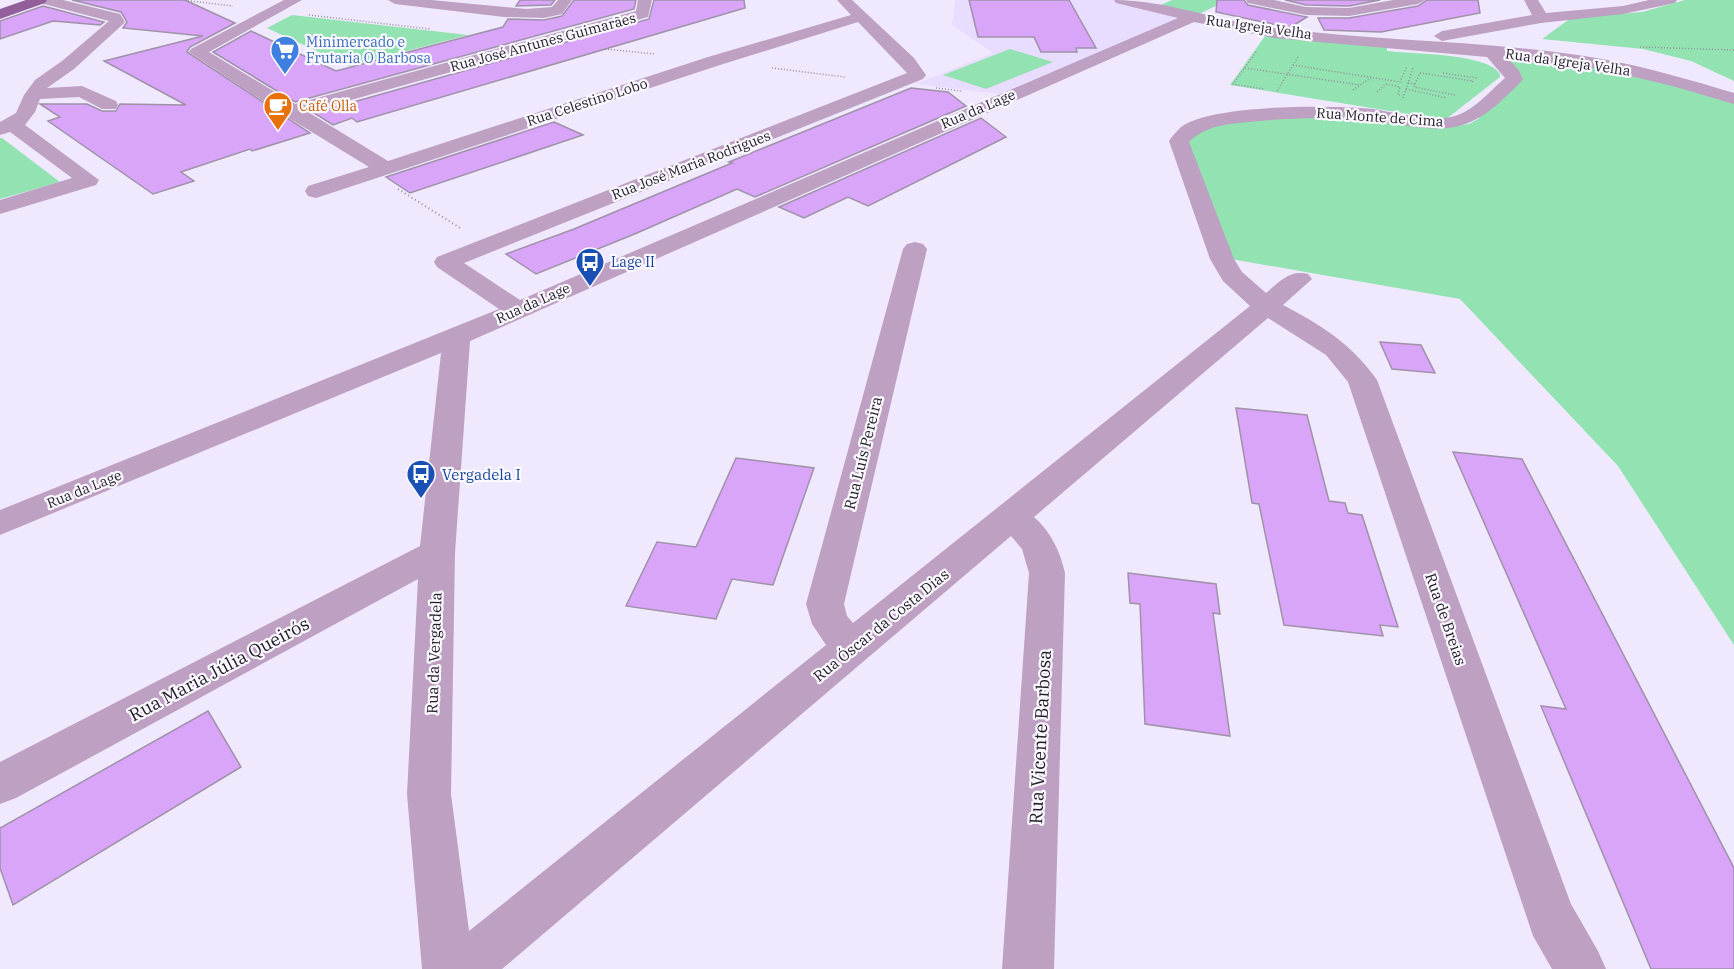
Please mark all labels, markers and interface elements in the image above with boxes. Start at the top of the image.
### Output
street label: Rua José Antunes Guimarães [448,8,638,75]
street label: Rua Igreja Velha [1205,11,1313,43]
place label: Minimercado e Frutaria O Barbosa [306,33,431,67]
supermarket icon: Minimercado e Frutaria O Barbosa [269,34,301,76]
street label: Rua da Igreja Velha [1504,44,1632,80]
street label: Rua Celestino Lobo [524,74,650,130]
street label: Rua da Lage [938,85,1018,133]
cafe icon: Café Olla [262,90,294,132]
place label: Café Olla [299,97,357,115]
street label: Rua Monte de Cima [1316,104,1445,130]
street label: Rua José Maria Rodrigues [609,126,773,204]
bus stop icon: Lage II [574,246,606,288]
place label: Lage II [611,253,655,271]
street label: Rua da Lage [493,279,573,327]
street label: Rua Luís Pereira [840,394,886,512]
bus stop icon: Vergadela I [405,458,437,500]
place label: Vergadela I [442,465,521,484]
street label: Rua da Lage [44,466,124,512]
street label: Rua Óscar da Costa Dias [809,564,953,686]
street label: Rua de Breias [1421,570,1471,668]
street label: Rua da Vergadela [422,592,446,714]
street label: Rua Maria Júlia Queirós [125,612,313,726]
street label: Rua Vicente Barbosa [1024,649,1056,825]

